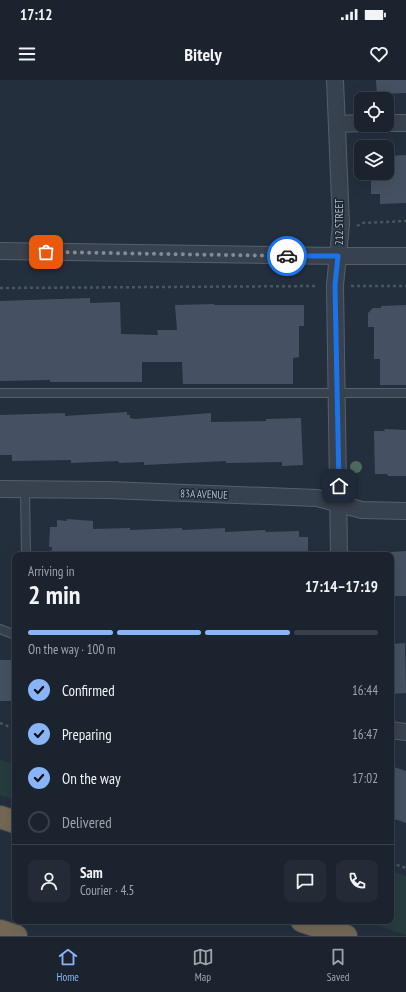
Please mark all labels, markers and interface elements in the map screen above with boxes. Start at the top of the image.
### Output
text: 17:12 [20,5,52,24]
icon: menu [16,43,38,65]
text: Bitely [184,43,222,66]
icon: heart [368,43,390,65]
map controls [354,92,394,180]
button: locate [354,92,394,132]
button: layers [354,140,394,180]
street label: 212 STREET [332,199,346,245]
pin [29,235,63,269]
courier [267,236,307,276]
icon: bag [35,241,57,263]
icon: car [276,245,298,267]
pin [322,469,356,503]
icon: home [328,475,350,497]
street label: 83A AVENUE [180,486,228,502]
text: Arriving in [28,563,75,580]
text: 17:14–17:19 [305,577,378,596]
text: 2 min [28,578,81,611]
text: On the way · 100 m [28,641,115,658]
icon: check [28,679,50,701]
text: Confirmed [62,681,115,700]
text: 16:44 [352,682,378,699]
icon: check [28,723,50,745]
text: Preparing [62,725,112,744]
text: 16:47 [352,726,378,743]
icon: check [28,767,50,789]
text: On the way [62,769,121,788]
text: 17:02 [352,770,378,787]
text: Delivered [62,813,112,832]
button: person [28,860,70,902]
button: chat [284,860,326,902]
button: phone [336,860,378,902]
text: Sam [80,863,103,882]
text: Courier · 4.5 [80,882,134,899]
tab: Home [56,946,79,984]
tab: Map [192,946,214,984]
tab: Saved [327,946,350,984]

